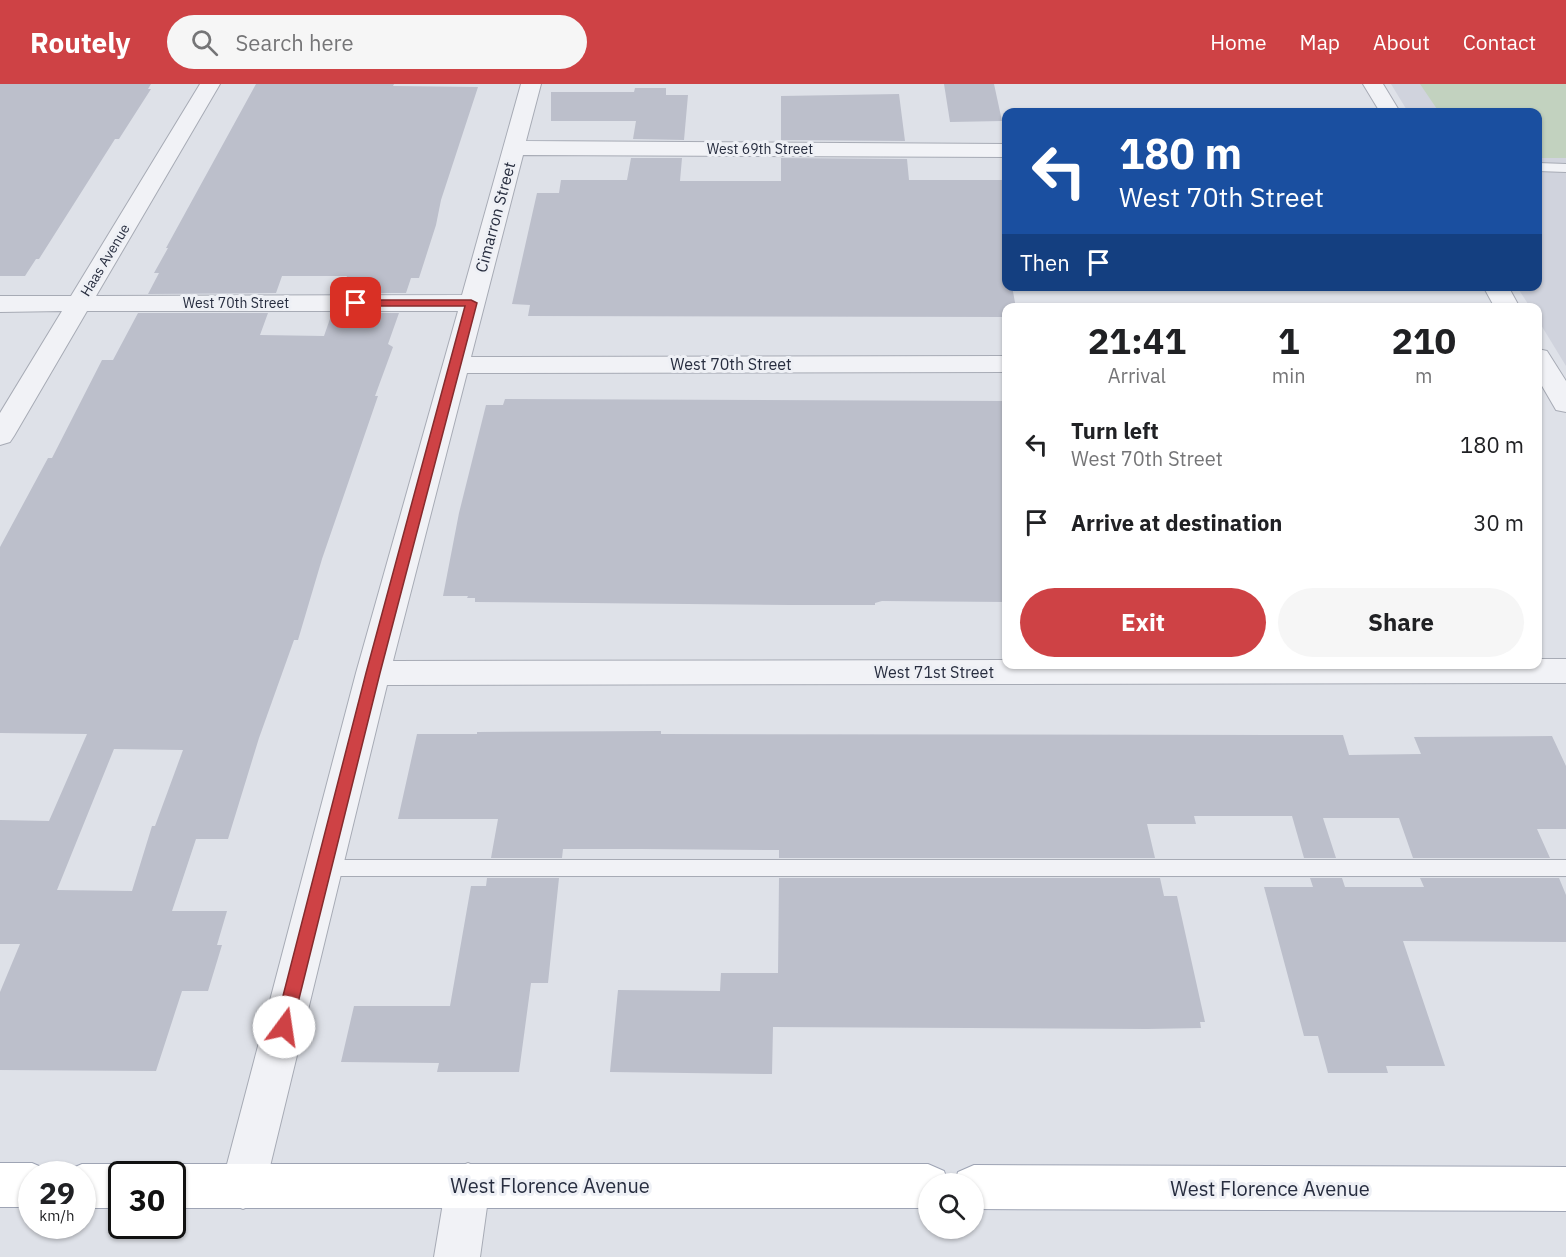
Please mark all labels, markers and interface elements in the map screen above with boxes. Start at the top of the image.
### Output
search box [167,15,587,69]
text: Routely [30,24,131,61]
icon: search [188,26,221,59]
text: Search here [236,28,354,57]
text: Home [1210,28,1267,56]
text: Map [1300,28,1340,56]
text: About [1373,28,1430,56]
text: Contact [1463,28,1536,56]
text: 180 m [1119,126,1242,181]
icon: left [1020,132,1098,210]
street label: West 69th Street [707,140,813,158]
street label: Cimarron Street [471,159,519,275]
text: West 70th Street [1119,179,1324,214]
street label: Haas Avenue [76,220,134,300]
icon: arrive [1082,246,1115,279]
text: Then [1020,248,1070,277]
pin [330,277,381,328]
icon: arrive [339,286,372,319]
street label: West 70th Street [183,294,289,312]
text: 21:41 [1088,317,1186,364]
text: 1 [1278,317,1300,364]
text: 210 [1391,317,1456,364]
street label: West 70th Street [670,354,792,374]
text: Arrival [1108,362,1166,389]
text: min [1272,362,1306,389]
text: m [1415,362,1433,389]
text: Turn left [1071,416,1159,445]
icon: left [1020,428,1053,461]
text: 180 m [1460,430,1524,459]
text: West 70th Street [1071,445,1223,472]
icon: arrive [1020,506,1053,539]
text: Arrive at destination [1071,508,1282,537]
text: 30 m [1473,508,1524,537]
button: Exit [1020,588,1266,657]
button: Share [1278,588,1524,657]
street label: West 71st Street [874,662,994,682]
position arrow [252,995,316,1059]
speed limit sign: 30 [108,1161,186,1239]
street label: West Florence Avenue [450,1172,650,1199]
text: 29 [39,1173,75,1212]
map controls [918,1173,984,1239]
button: search [918,1173,984,1239]
street label: West Florence Avenue [1170,1175,1370,1202]
text: km/h [39,1206,75,1225]

